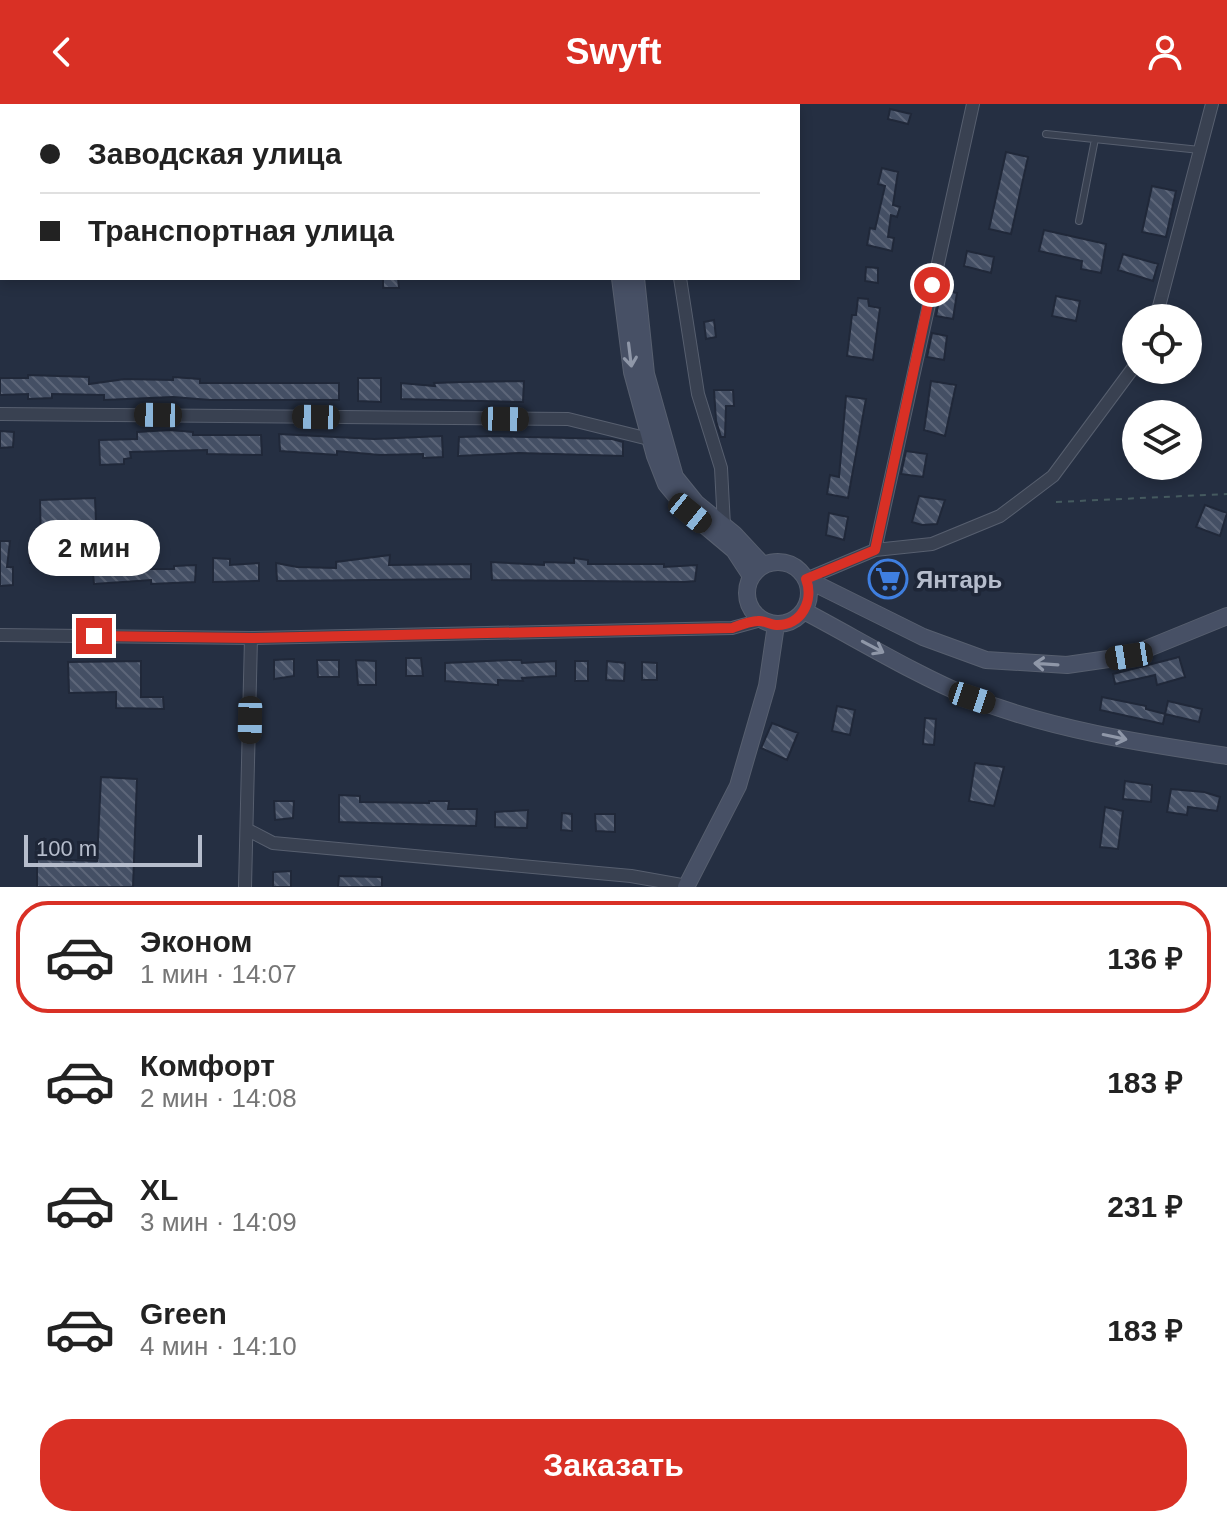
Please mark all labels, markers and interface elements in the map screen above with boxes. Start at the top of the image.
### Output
icon: back [40,30,84,74]
icon: person [1143,30,1187,74]
text: Swyft [565,31,662,72]
text: Заводская улица [88,137,342,170]
text: Транспортная улица [88,214,394,247]
route start [914,267,950,303]
map controls [1122,304,1202,480]
button: locate [1122,304,1202,384]
one-way arrow [622,342,637,368]
button: layers [1122,400,1202,480]
car [134,403,182,427]
car [292,405,340,429]
car [481,407,529,431]
car [664,489,716,537]
callout: 2 мин [28,520,160,576]
text: 2 мин [58,533,130,563]
supermarket icon: Янтарь [867,558,909,600]
place label: Янтарь [916,566,1002,593]
route end [76,618,112,654]
one-way arrow [861,640,884,656]
car [1103,640,1155,672]
one-way arrow [1033,656,1060,671]
car [945,679,999,717]
car [238,696,262,744]
one-way arrow [1102,730,1128,745]
scale bar [24,831,202,867]
text: 100 m [36,836,97,861]
icon: car [44,921,116,993]
text: Эконом [140,925,253,958]
text: 136 ₽ [1107,942,1183,975]
text: 1 мин · 14:07 [140,959,297,989]
icon: car [44,1045,116,1117]
text: Комфорт [140,1049,275,1082]
text: 183 ₽ [1107,1066,1183,1099]
text: 2 мин · 14:08 [140,1083,297,1113]
icon: car [44,1169,116,1241]
text: XL [140,1173,178,1206]
text: 231 ₽ [1107,1190,1183,1223]
text: 3 мин · 14:09 [140,1207,297,1237]
icon: car [44,1293,116,1365]
text: Green [140,1297,227,1330]
text: 183 ₽ [1107,1314,1183,1347]
text: 4 мин · 14:10 [140,1331,297,1361]
button: Заказать [40,1419,1187,1511]

